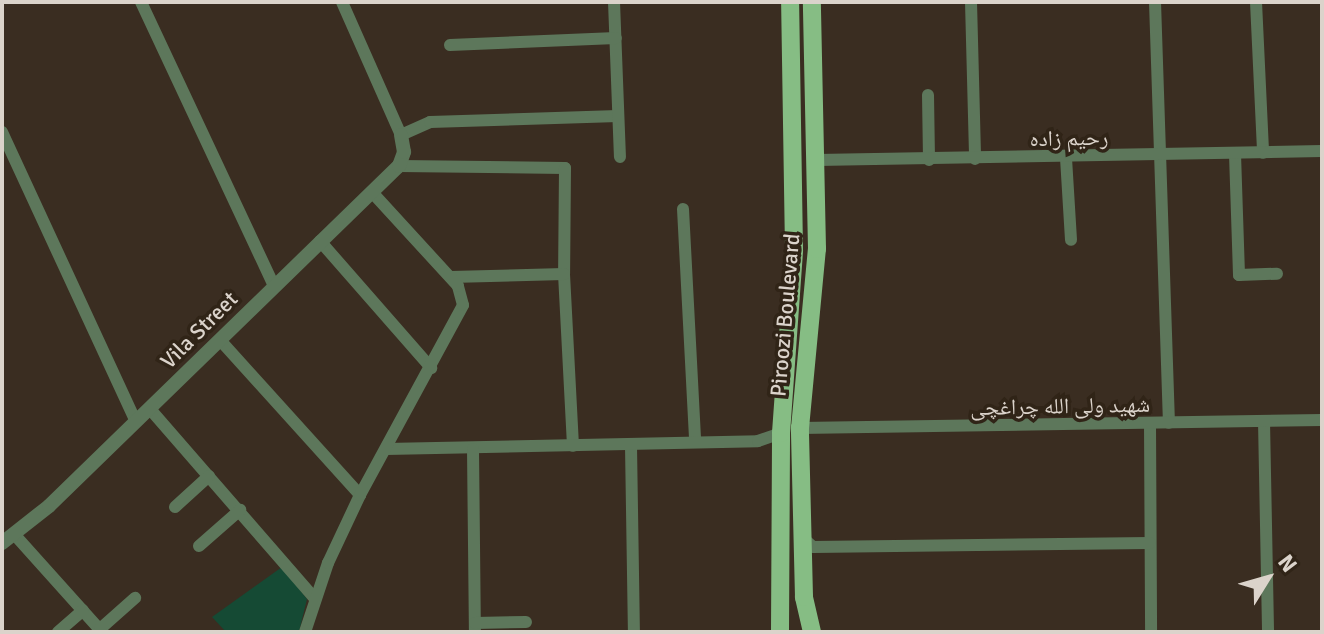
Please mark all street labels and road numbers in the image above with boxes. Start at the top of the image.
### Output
street label: رحیم زاده [1029,124,1109,152]
street label: Piroozi Boulevard [765,232,805,398]
street label: Vila Street [155,286,243,374]
street label: شهید ولی الله چراغچی [970,391,1150,421]

